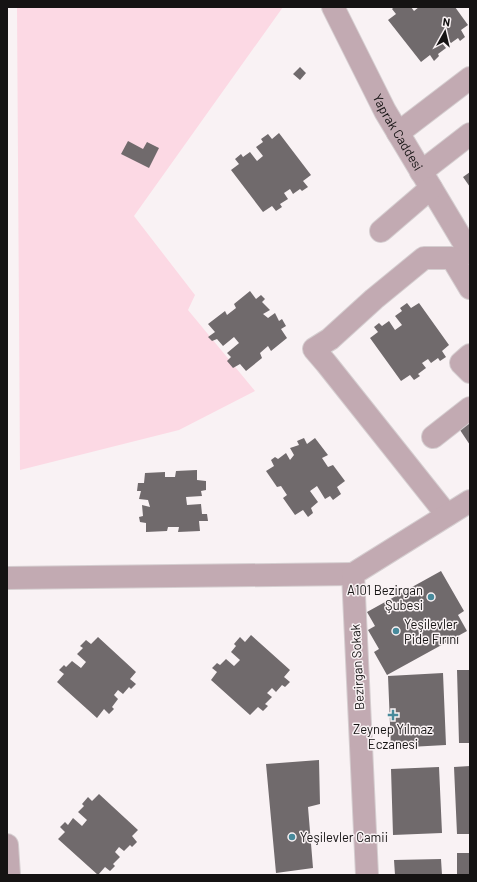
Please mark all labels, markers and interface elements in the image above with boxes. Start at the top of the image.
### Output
north arrow [425,12,465,52]
text: N [442,15,451,29]
street label: Yaprak Caddesi [370,91,427,173]
place label: A101 Bezirgan Şubesi [347,582,423,613]
marker: A101 Bezirgan Şubesi [426,592,436,602]
place label: Yeşilevler Pide Fırını [404,616,459,647]
street label: Bezirgan Sokak [347,623,367,710]
marker: Yeşilevler Pide Fırını [391,626,401,636]
marker: Zeynep Yılmaz Eczanesi [388,710,398,720]
place label: Zeynep Yılmaz Eczanesi [353,721,433,752]
place label: Yeşilevler Camii [300,829,388,845]
marker: Yeşilevler Camii [287,832,297,842]

